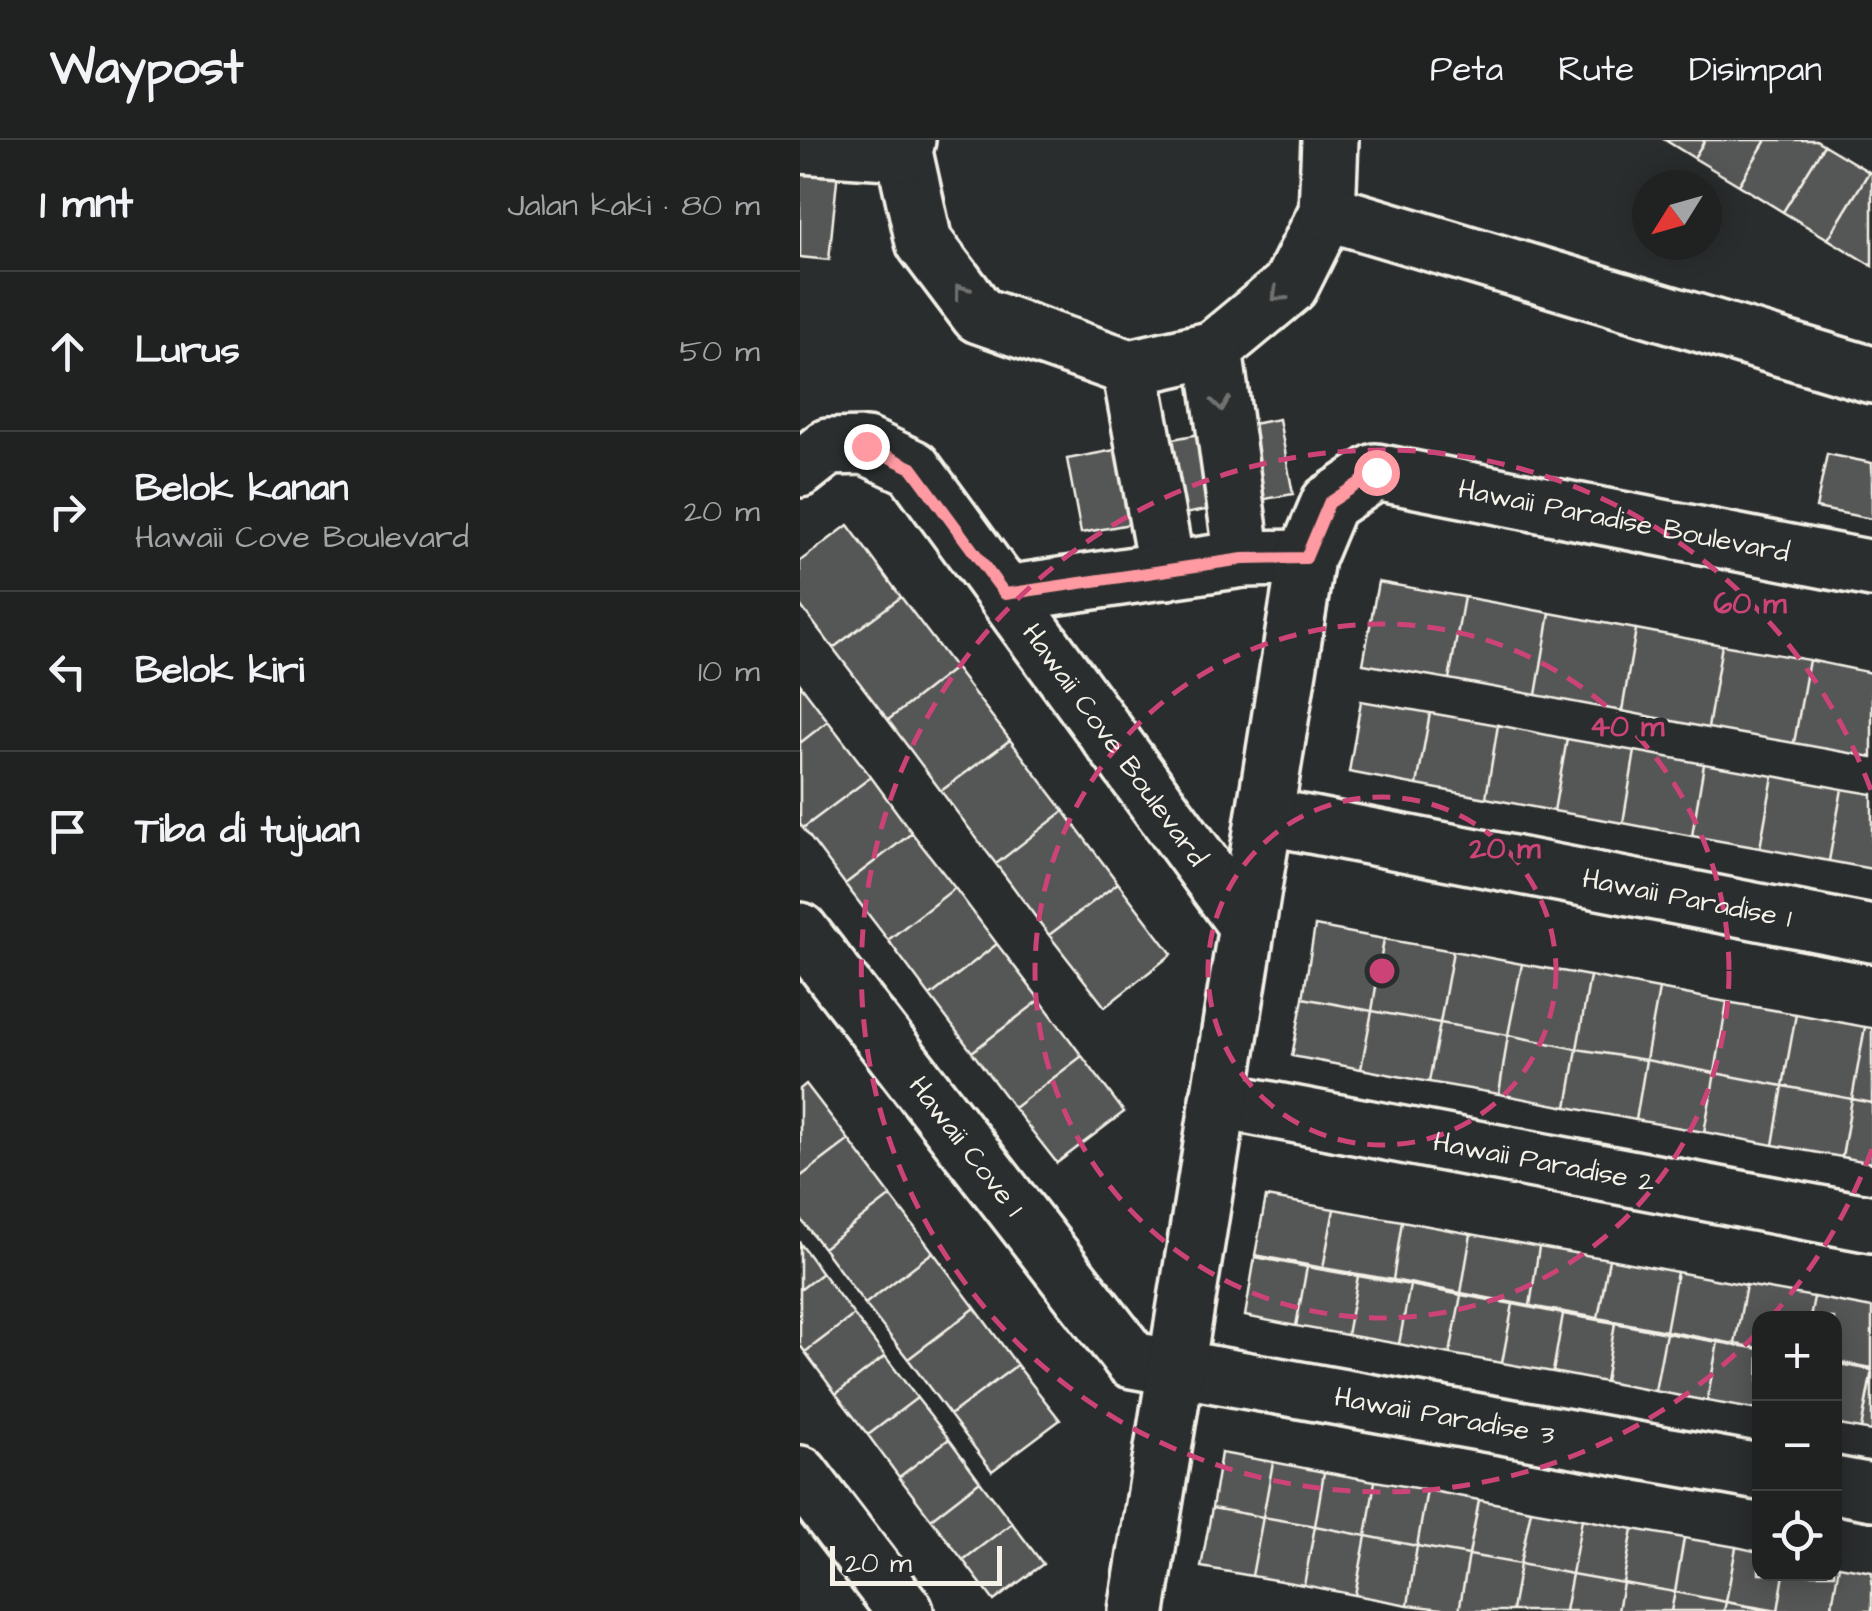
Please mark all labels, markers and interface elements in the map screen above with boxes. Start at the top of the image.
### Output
text: Waypost [50,36,243,102]
text: Peta [1430,45,1503,94]
text: Rute [1558,45,1634,94]
text: Disimpan [1689,45,1822,94]
north arrow [1632,170,1722,260]
text: 1 mnt [40,176,133,234]
text: Jalan kaki · 80 m [507,183,760,228]
one-way arrow [955,284,972,302]
one-way arrow [1271,284,1290,302]
icon: ahead [40,324,95,379]
text: Lurus [135,325,240,377]
text: 50 m [679,329,760,374]
one-way arrow [1210,395,1231,412]
route end [844,424,890,470]
route start [1354,450,1400,496]
text: Belok kanan [135,463,349,515]
street label: Hawaii Paradise Boulevard [1455,469,1793,572]
icon: right [40,484,95,539]
text: 20 m [684,489,760,534]
text: Hawaii Cove Boulevard [135,515,469,560]
text: 60 m [1713,583,1787,625]
street label: Hawaii Cove Boulevard [1013,615,1217,874]
icon: left [40,644,95,699]
text: Belok kiri [135,645,304,697]
text: 10 m [698,649,760,694]
text: 40 m [1590,706,1665,748]
icon: arrive [40,804,95,859]
text: Tiba di tujuan [135,805,360,857]
text: 20 m [1468,828,1541,870]
street label: Hawaii Paradise 1 [1579,859,1795,938]
centre of rings [1364,953,1400,989]
street label: Hawaii Cove 1 [900,1068,1034,1225]
street label: Hawaii Paradise 2 [1430,1122,1658,1202]
map controls [1752,1311,1842,1581]
button: + [1752,1311,1842,1401]
street label: Hawaii Paradise 3 [1331,1377,1558,1455]
button: − [1752,1401,1842,1491]
button: locate [1752,1491,1842,1581]
scale bar [830,1541,1002,1586]
text: 20 m [845,1544,912,1583]

